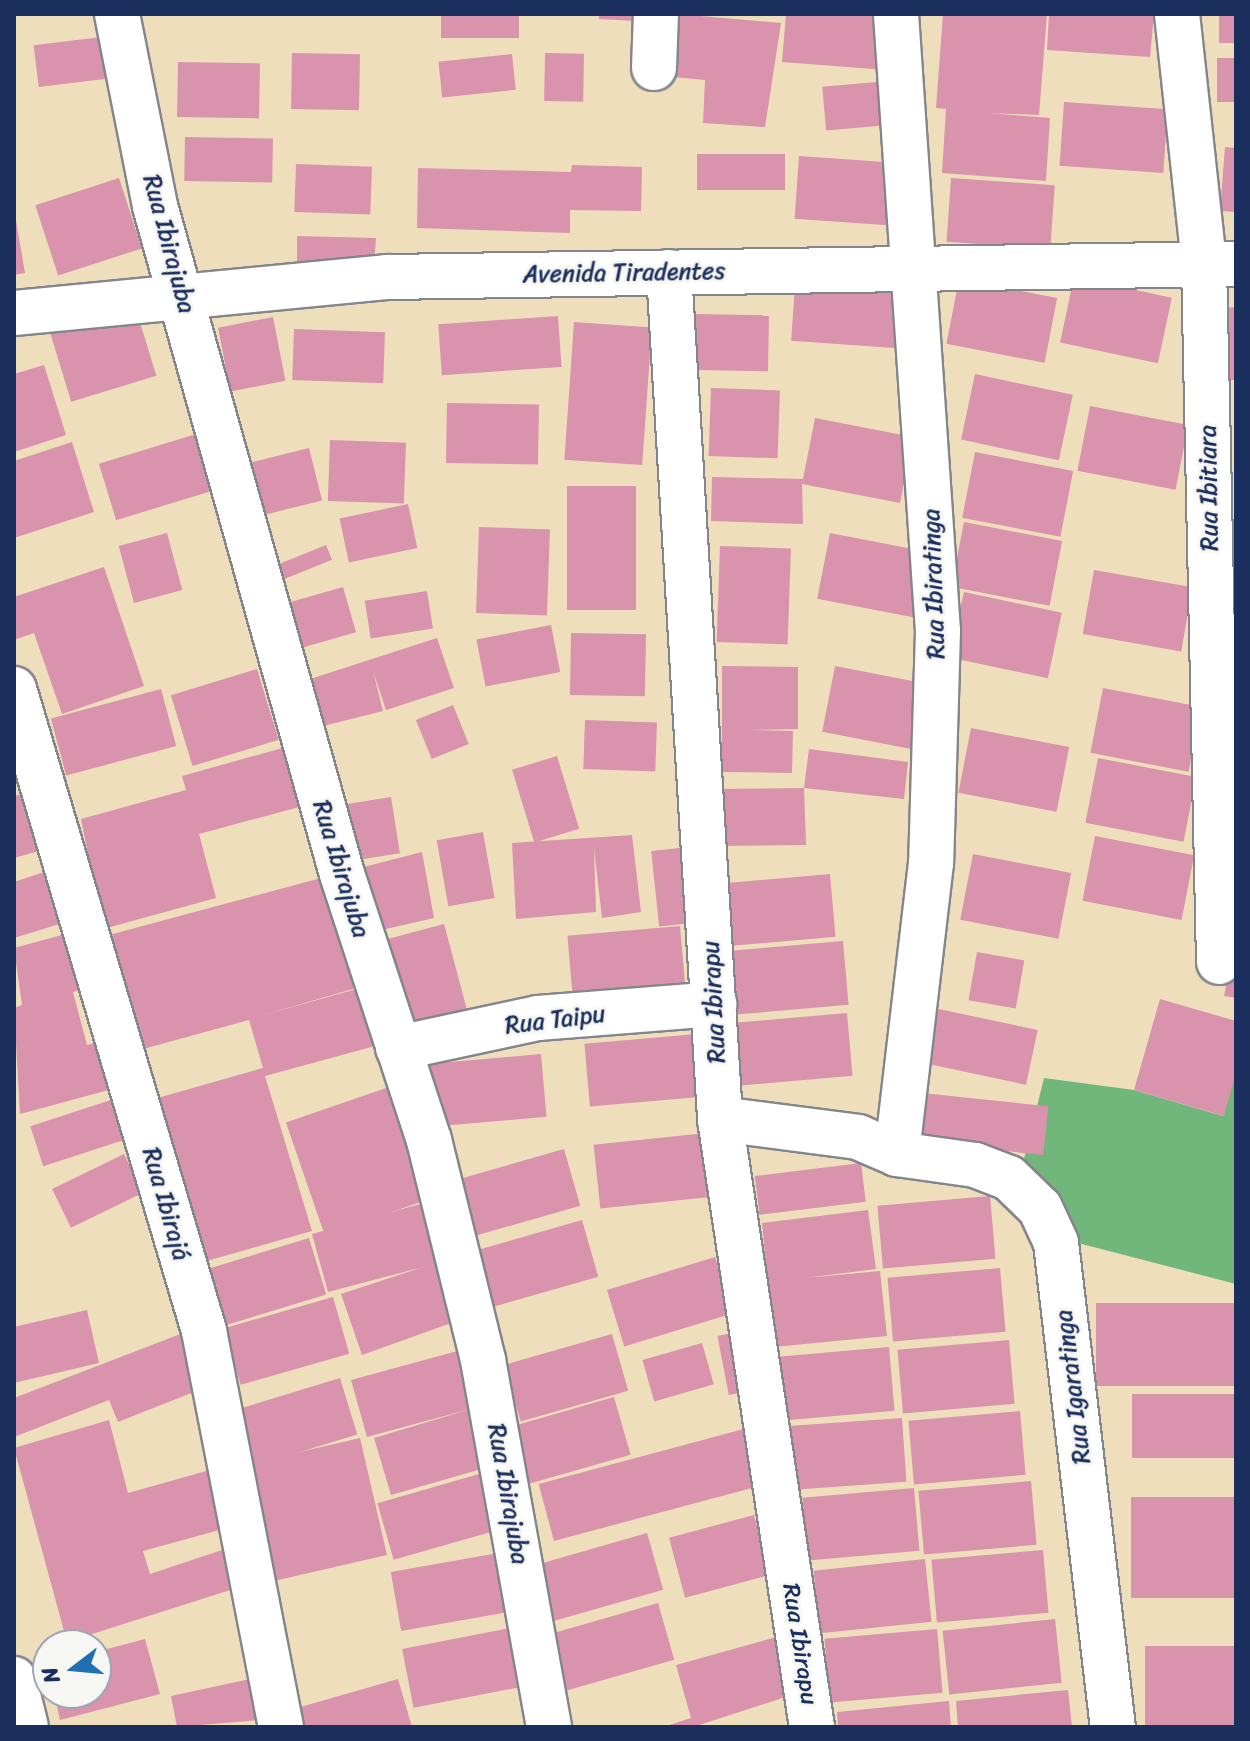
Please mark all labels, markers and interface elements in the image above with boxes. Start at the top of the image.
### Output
street label: Rua Ibirajuba [137,172,201,316]
street label: Avenida Tiradentes [522,257,726,289]
street label: Rua Ibitiara [1194,425,1224,551]
street label: Rua Ibiratinga [917,508,951,660]
street label: Rua Ibirajuba [306,797,376,941]
street label: Rua Ibirapu [696,940,732,1064]
street label: Rua Taipu [503,1000,607,1040]
street label: Rua Ibirajá [136,1144,196,1264]
street label: Rua Igaratinga [1049,1308,1097,1466]
street label: Rua Ibirajuba [481,1422,535,1566]
street label: Rua Ibirapu [776,1581,824,1707]
north arrow [32,1629,112,1709]
text: N [30,1662,71,1688]

